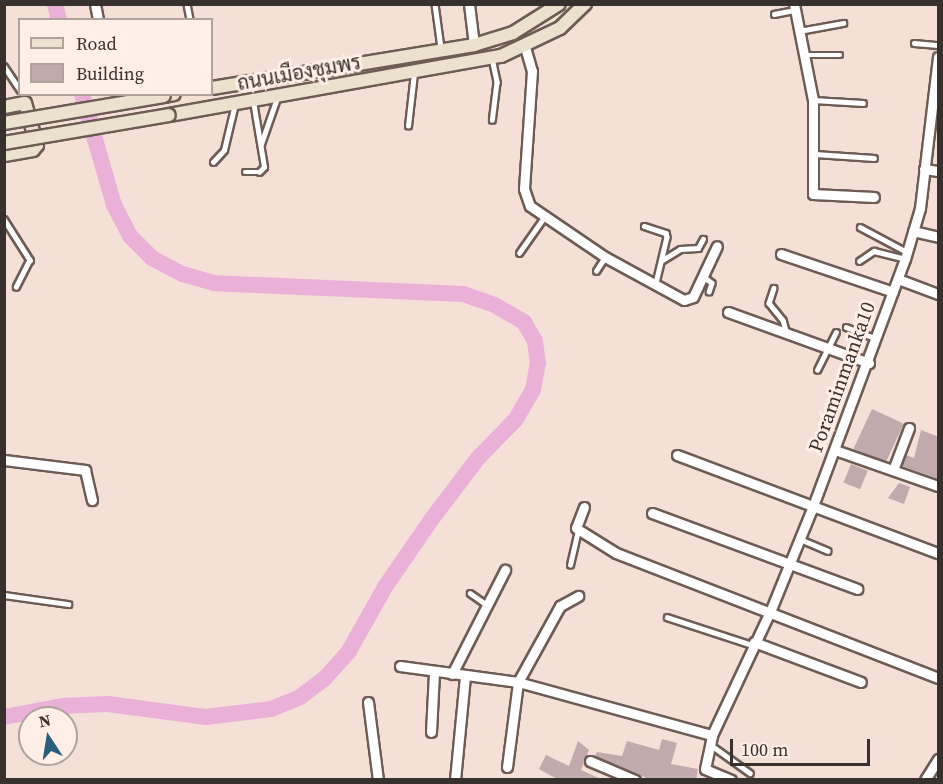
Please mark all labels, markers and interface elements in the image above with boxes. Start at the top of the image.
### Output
legend [18,18,213,96]
text: Road [76,31,117,56]
street label: ถนนเมืองชุมพร [235,50,363,96]
text: Building [76,61,144,86]
street label: Poraminmanka10 [804,299,880,455]
north arrow [18,706,78,766]
text: N [37,708,53,732]
scale bar [733,727,872,765]
text: 100 m [741,737,788,762]

